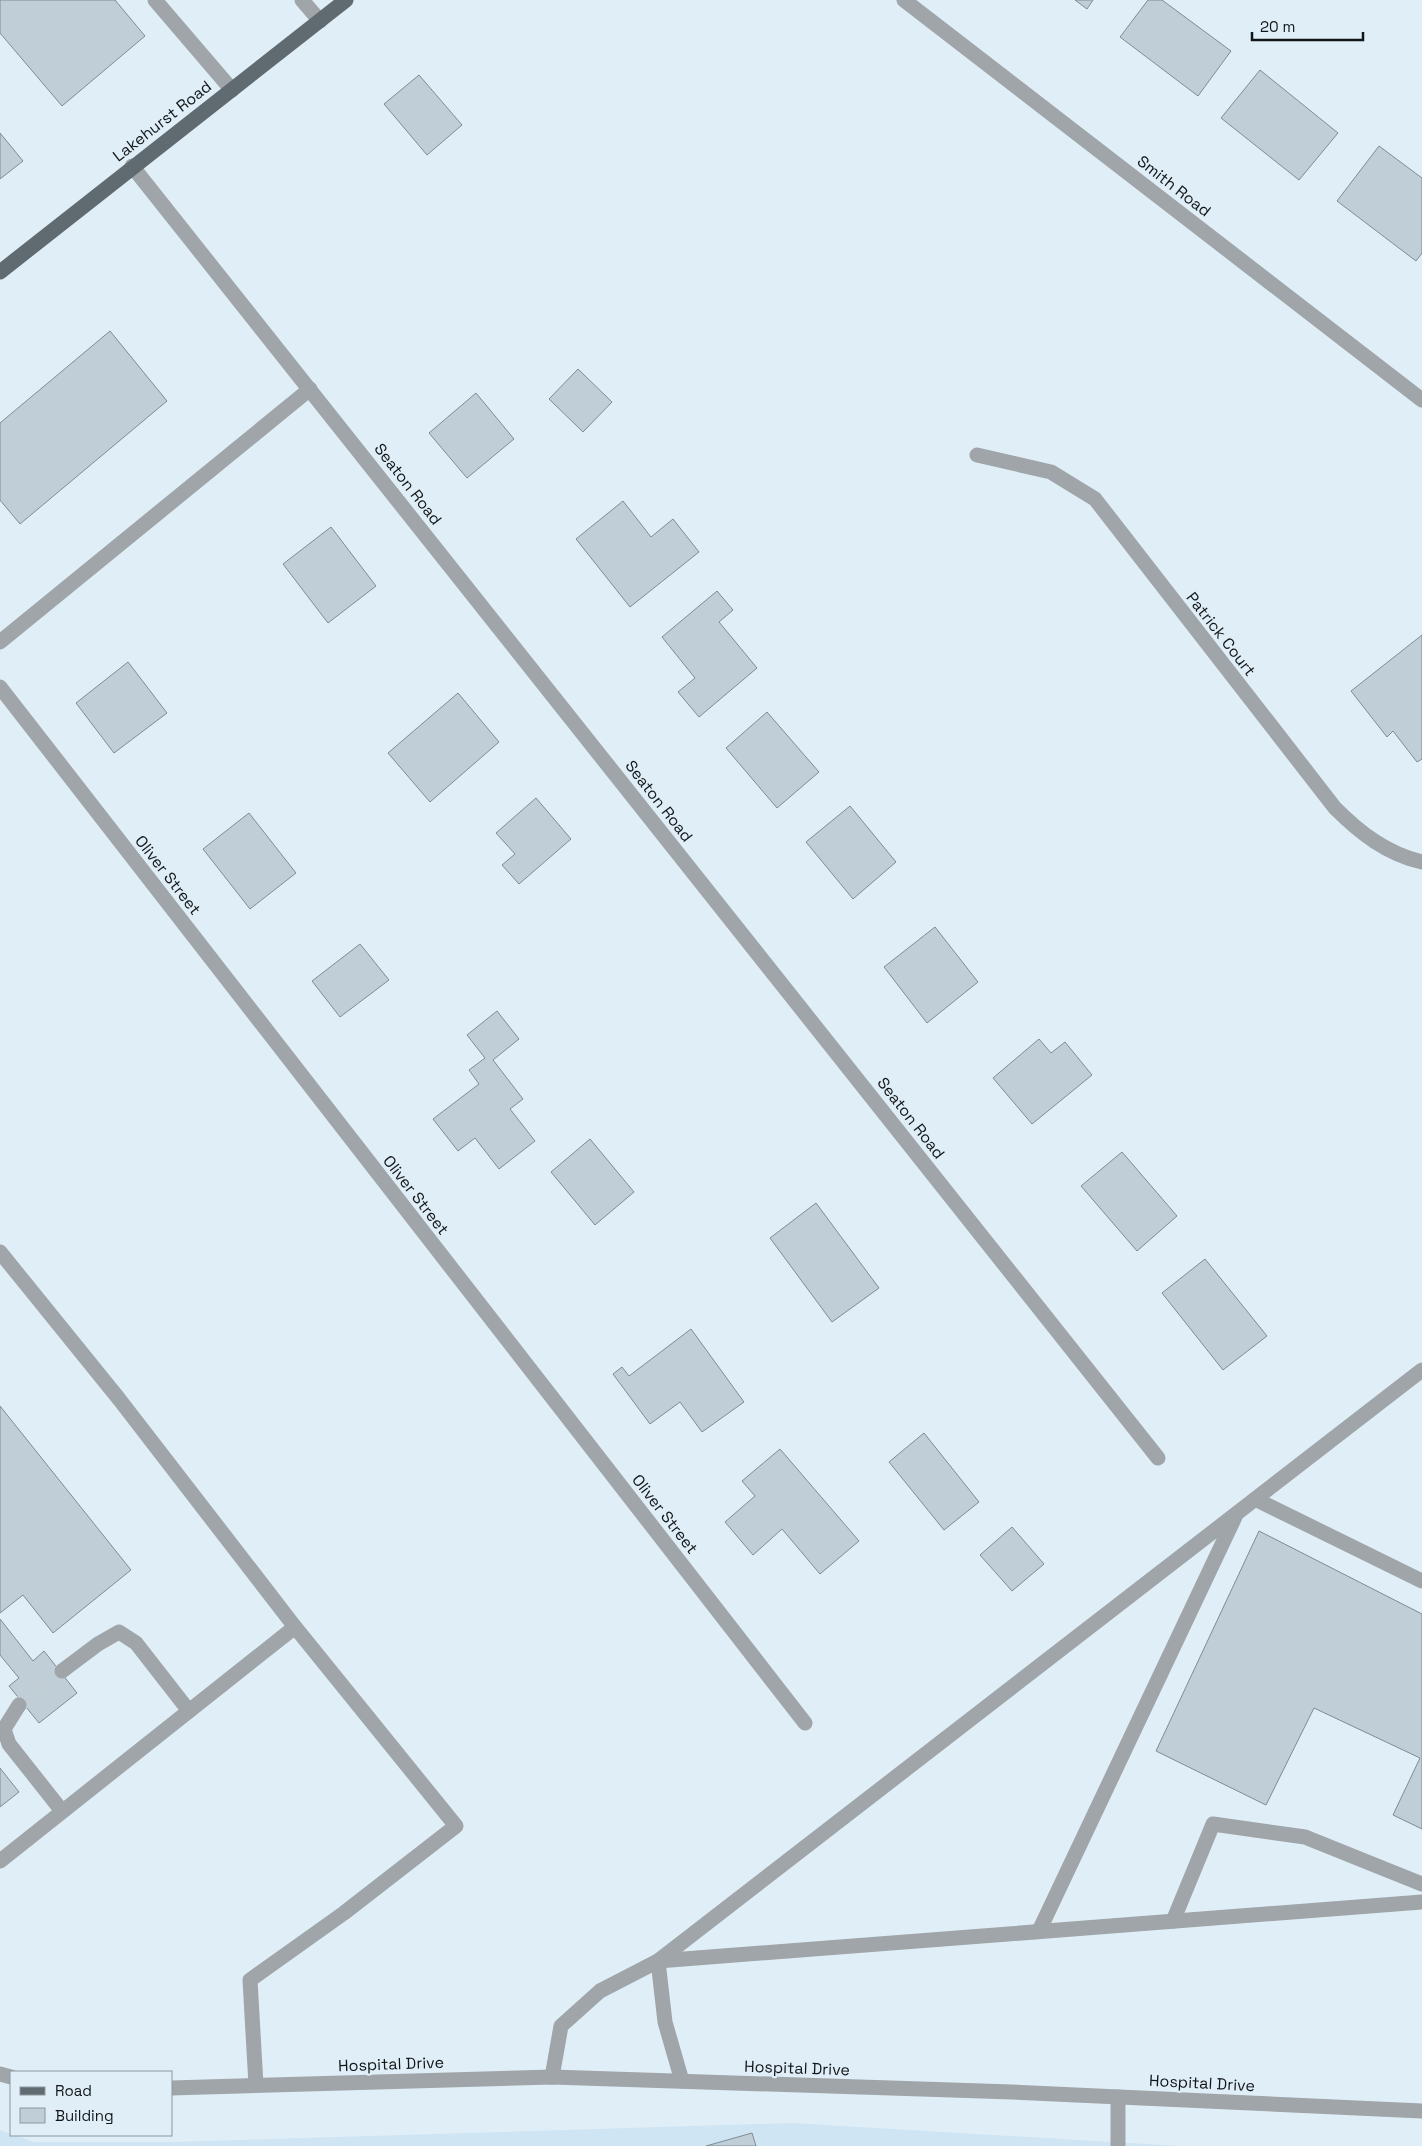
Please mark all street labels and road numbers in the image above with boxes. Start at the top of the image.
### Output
street label: Lakehurst Road [108,76,216,166]
street label: Smith Road [1133,151,1215,221]
street label: Seaton Road [370,439,446,529]
street label: Patrick Court [1182,588,1260,680]
street label: Seaton Road [621,756,697,846]
street label: Oliver Street [130,831,206,919]
street label: Seaton Road [873,1073,949,1163]
street label: Oliver Street [378,1151,454,1239]
street label: Oliver Street [627,1470,703,1558]
street label: Hospital Drive [338,2052,444,2076]
street label: Hospital Drive [744,2056,850,2080]
street label: Hospital Drive [1149,2070,1255,2096]

